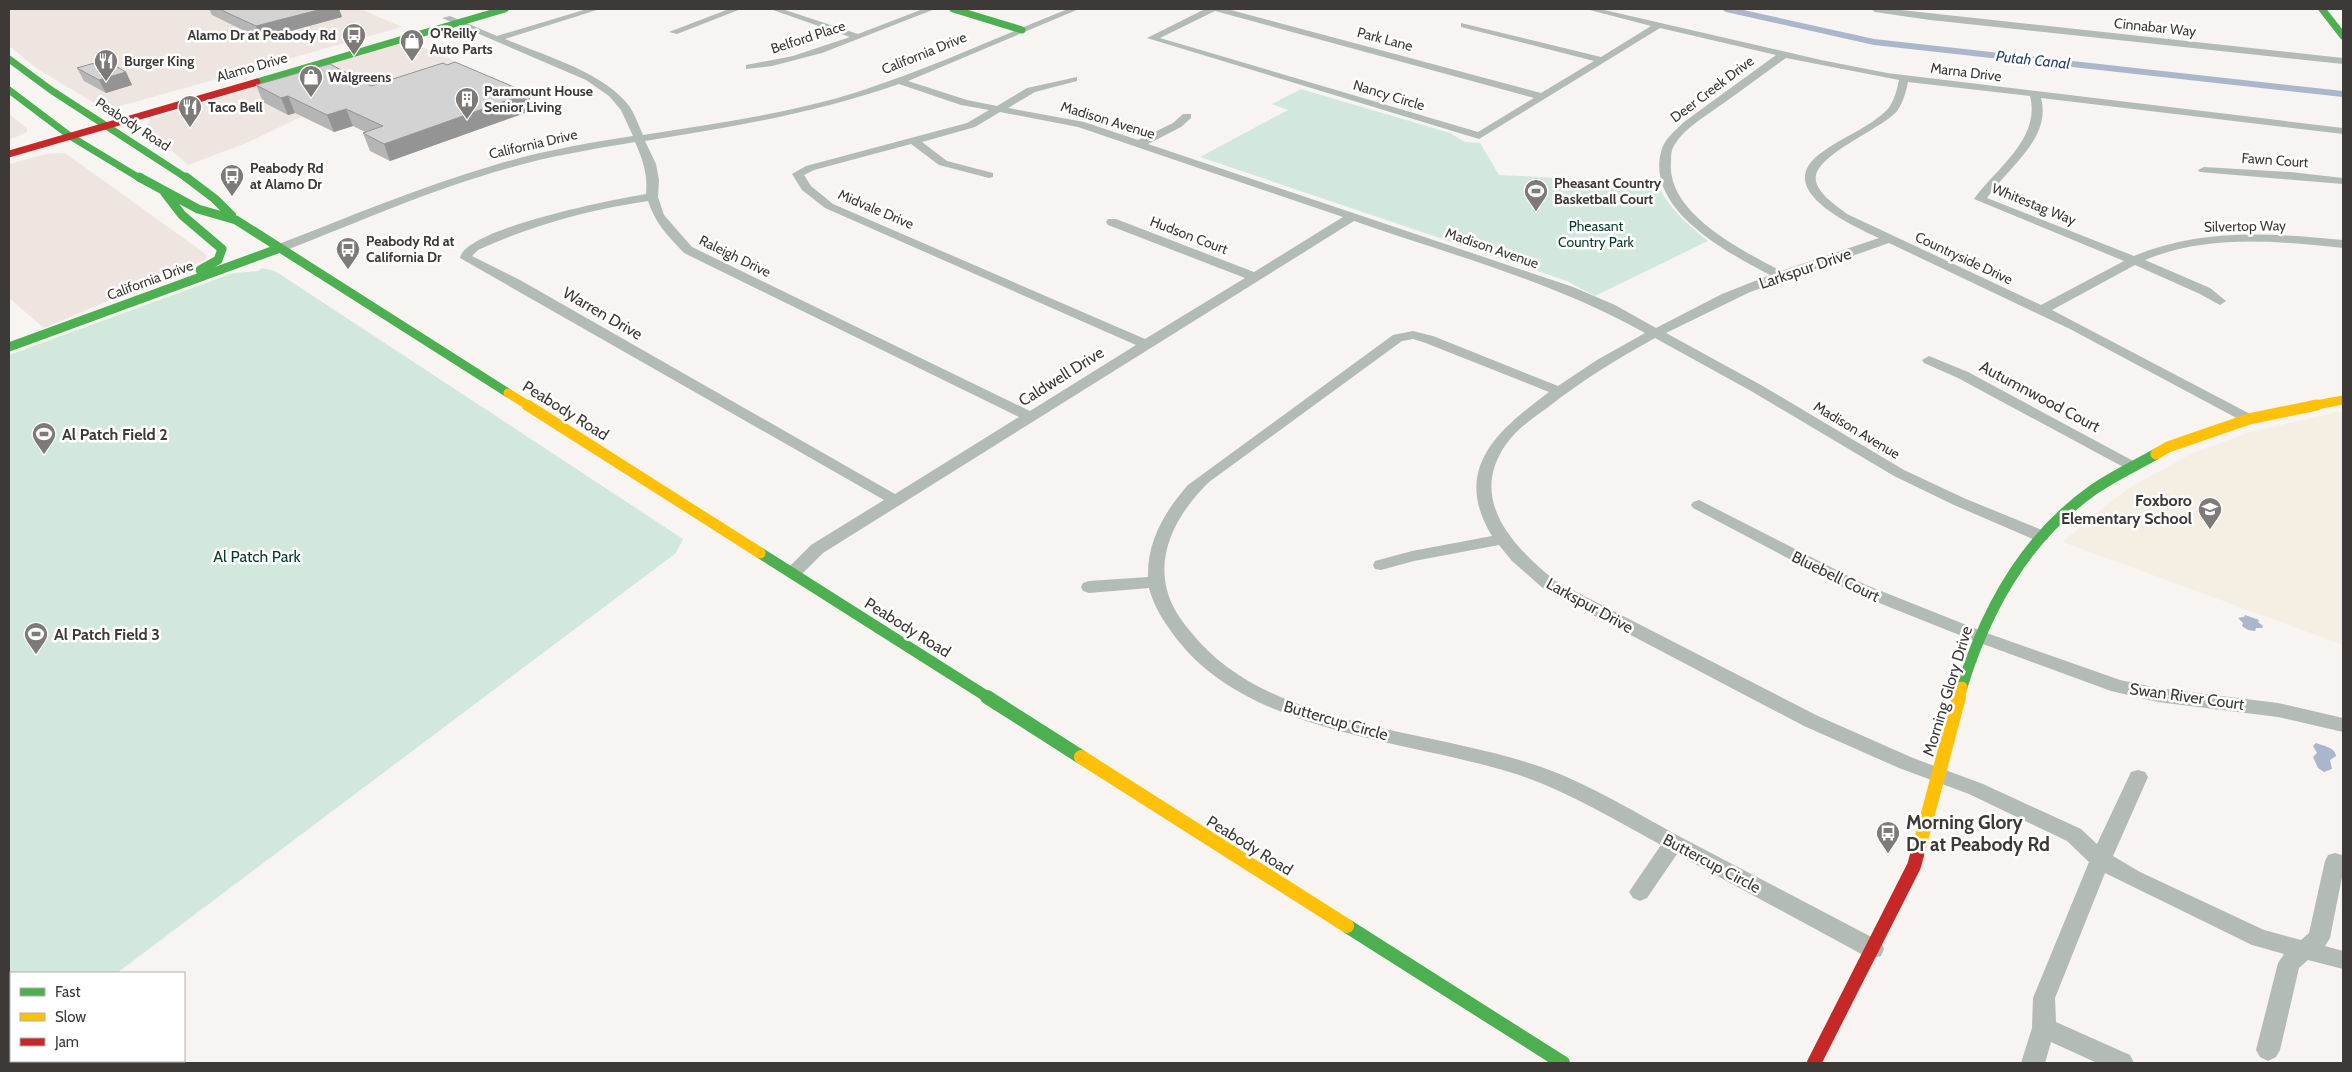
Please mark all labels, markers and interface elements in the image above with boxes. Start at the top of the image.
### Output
street label: Cinnabar Way [2113,14,2197,40]
street label: Belford Place [768,16,848,58]
bus stop icon: Alamo Dr at Peabody Rd [341,22,367,56]
street label: Park Lane [1355,23,1415,55]
place label: O'Reilly Auto Parts [430,24,493,58]
place label: Alamo Dr at Peabody Rd [187,26,336,44]
shop icon: O'Reilly Auto Parts [399,28,425,62]
street label: California Drive [879,28,969,78]
water label: Putah Canal [1995,47,2072,73]
restaurant icon: Burger King [93,48,119,82]
street label: Alamo Drive [214,48,290,86]
place label: Burger King [124,52,194,70]
street label: Deer Creek Drive [1667,52,1757,126]
street label: Marna Drive [1929,59,2003,85]
shop icon: Walgreens [298,64,324,98]
place label: Walgreens [328,68,391,86]
street label: Nancy Circle [1351,76,1427,114]
place label: Paramount House Senior Living [484,82,593,116]
building icon: Paramount House Senior Living [454,86,480,120]
street label: Peabody Road [92,93,174,155]
restaurant icon: Taco Bell [177,94,203,128]
street label: Madison Avenue [1059,97,1157,143]
place label: Taco Bell [208,98,263,116]
street label: California Drive [487,125,579,163]
street label: Fawn Court [2241,149,2309,171]
place label: Peabody Rd at Alamo Dr [250,159,324,193]
bus stop icon: Peabody Rd at Alamo Dr [219,163,245,197]
place label: Pheasant Country Basketball Court [1554,174,1662,208]
sports icon: Pheasant Country Basketball Court [1523,178,1549,212]
street label: Whitestag Way [1989,179,2079,229]
street label: Midvale Drive [835,185,917,233]
street label: Hudson Court [1148,212,1231,258]
street label: Silvertop Way [2204,216,2286,236]
park label: Pheasant Country Park [1558,217,1635,251]
street label: Madison Avenue [1443,224,1541,272]
street label: Countryside Drive [1912,228,2016,288]
street label: Raleigh Drive [696,231,774,281]
place label: Peabody Rd at California Dr [366,232,454,266]
bus stop icon: Peabody Rd at California Dr [335,236,361,270]
street label: Larkspur Drive [1757,244,1854,293]
street label: California Drive [104,256,196,304]
street label: Warren Drive [560,283,646,344]
street label: Caldwell Drive [1015,343,1107,410]
street label: Autumnwood Court [1976,357,2104,436]
street label: Peabody Road [519,376,612,444]
street label: Madison Avenue [1811,397,1903,463]
sports icon: Al Patch Field 2 [31,421,57,455]
place label: Al Patch Field 2 [62,425,168,444]
place label: Foxboro Elementary School [2061,491,2192,528]
school or university icon: Foxboro Elementary School [2197,496,2223,530]
park label: Al Patch Park [213,547,301,566]
street label: Bluebell Court [1789,547,1883,606]
street label: Larkspur Drive [1543,574,1637,637]
street label: Peabody Road [861,593,954,661]
sports icon: Al Patch Field 3 [23,621,49,655]
street label: Morning Glory Drive [1919,624,1976,759]
place label: Al Patch Field 3 [54,625,160,644]
street label: Swan River Court [2128,679,2246,714]
street label: Buttercup Circle [1282,697,1390,744]
street label: Peabody Road [1203,811,1296,879]
place label: Morning Glory Dr at Peabody Rd [1906,811,2050,856]
bus stop icon: Morning Glory Dr at Peabody Rd [1875,820,1901,854]
street label: Buttercup Circle [1660,830,1764,897]
legend [10,972,185,1062]
text: Fast [55,983,80,1001]
text: Slow [55,1008,86,1026]
text: Jam [54,1033,79,1051]

